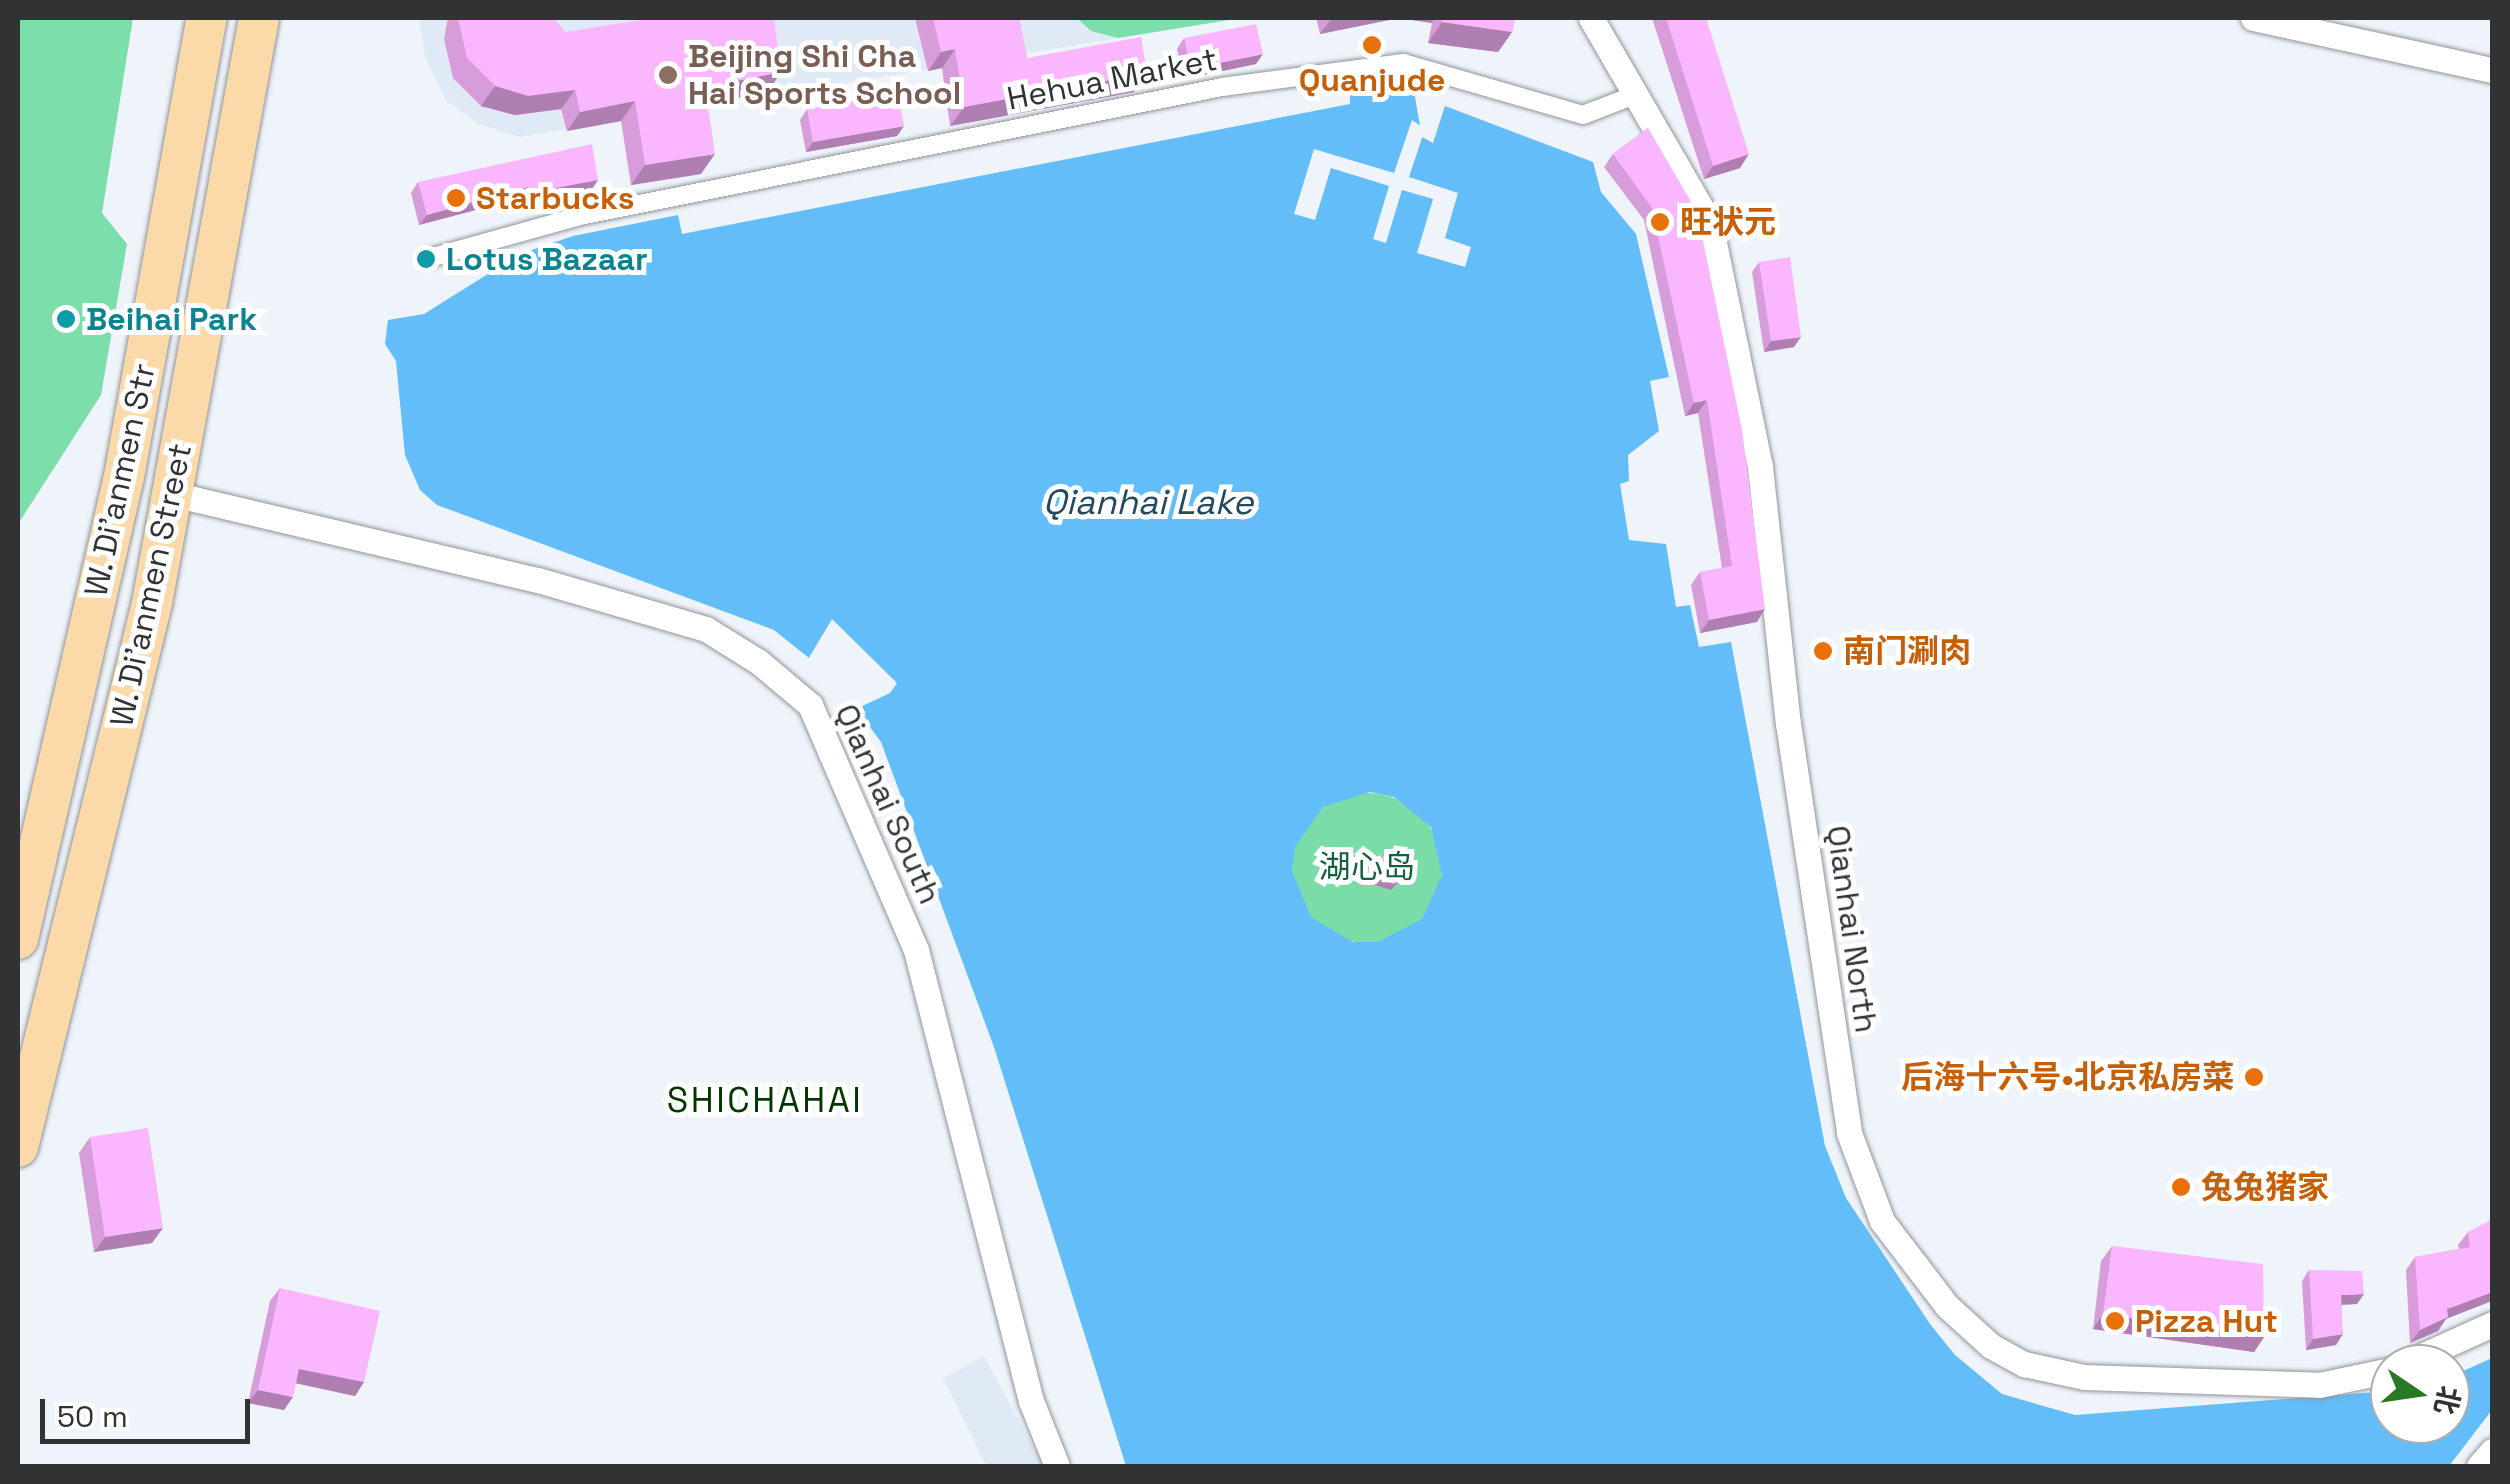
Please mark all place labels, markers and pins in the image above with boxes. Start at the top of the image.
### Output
marker: Quanjude [1361,34,1383,56]
place label: Beijing Shi Cha Hai Sports School [688,38,961,113]
place label: Quanjude [1299,61,1445,99]
marker: Beijing Shi Cha Hai Sports School [657,64,679,86]
place label: Starbucks [476,179,634,217]
marker: Starbucks [445,187,467,209]
place label: 旺状元 [1680,203,1776,241]
marker: 旺状元 [1649,211,1671,233]
place label: Lotus Bazaar [446,240,648,278]
marker: Lotus Bazaar [415,248,437,270]
place label: Beihai Park [86,300,257,338]
marker: Beihai Park [55,308,77,330]
place label: 南门涮肉 [1843,632,1971,670]
marker: 南门涮肉 [1812,640,1834,662]
place label: 后海十六号•北京私房菜 [1901,1058,2234,1096]
marker: 后海十六号•北京私房菜 [2243,1066,2265,1088]
place label: 兔兔猪家 [2201,1168,2329,1206]
marker: 兔兔猪家 [2170,1176,2192,1198]
place label: Pizza Hut [2135,1302,2278,1340]
marker: Pizza Hut [2104,1310,2126,1332]

